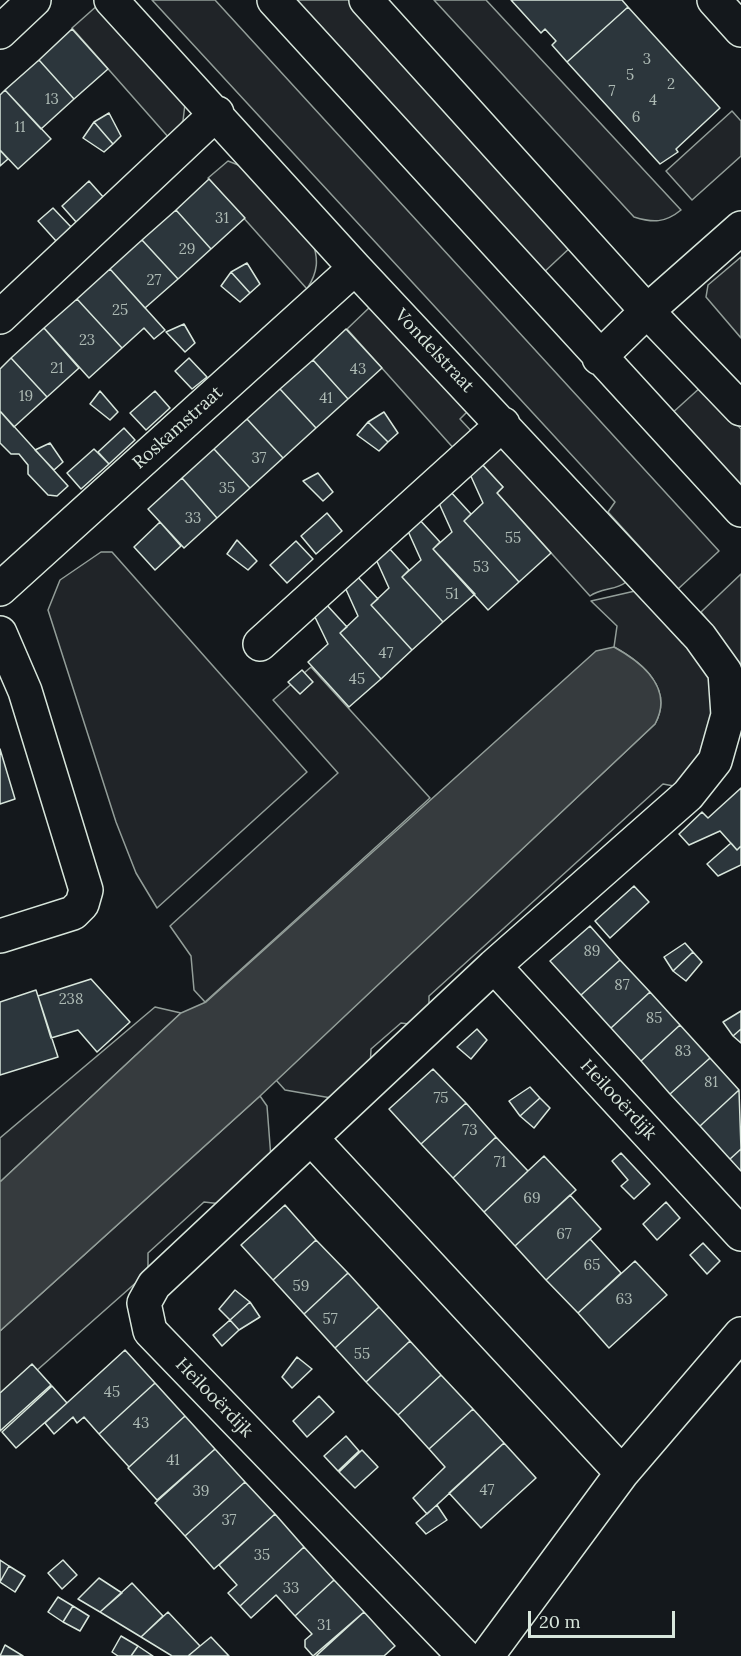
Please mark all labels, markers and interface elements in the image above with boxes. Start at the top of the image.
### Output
house number: 3 [643,51,651,69]
house number: 5 [626,67,634,85]
house number: 2 [667,76,675,94]
house number: 7 [609,83,615,101]
house number: 13 [45,91,59,109]
house number: 4 [649,92,657,110]
house number: 6 [632,109,640,127]
house number: 11 [15,119,25,137]
house number: 31 [215,210,229,228]
house number: 29 [179,241,195,259]
house number: 27 [147,272,161,290]
house number: 25 [112,302,128,320]
street label: Vondelstraat [390,305,478,397]
house number: 23 [79,332,95,350]
house number: 21 [50,360,64,378]
house number: 43 [350,361,366,379]
street label: Roskamstraat [129,382,227,474]
house number: 19 [19,388,33,406]
house number: 41 [319,390,333,408]
house number: 37 [252,450,266,468]
house number: 35 [219,480,235,498]
house number: 33 [185,510,201,528]
house number: 55 [505,530,521,548]
house number: 53 [473,559,489,577]
house number: 51 [445,586,459,604]
house number: 47 [378,645,394,663]
house number: 45 [349,671,365,689]
house number: 89 [584,943,600,961]
house number: 87 [614,977,630,995]
house number: 238 [59,991,83,1009]
house number: 85 [646,1010,662,1028]
house number: 83 [675,1043,691,1061]
street label: Heilooërdijk [575,1055,661,1145]
house number: 81 [704,1074,718,1092]
house number: 75 [433,1090,449,1108]
house number: 73 [462,1122,478,1140]
house number: 71 [494,1154,506,1172]
house number: 69 [523,1190,541,1208]
house number: 67 [556,1226,572,1244]
house number: 65 [584,1257,600,1275]
house number: 59 [293,1278,309,1296]
house number: 63 [615,1291,633,1309]
house number: 57 [322,1311,338,1329]
house number: 55 [354,1346,370,1364]
street label: Heilooërdijk [171,1354,257,1442]
house number: 45 [104,1384,120,1402]
house number: 43 [133,1415,149,1433]
house number: 41 [166,1452,180,1470]
house number: 47 [479,1482,495,1500]
house number: 39 [192,1483,210,1501]
house number: 37 [222,1512,236,1530]
house number: 35 [254,1547,270,1565]
house number: 33 [283,1580,299,1598]
scale bar [531,1599,678,1637]
text: 20 m [539,1610,581,1633]
house number: 31 [317,1617,331,1635]

